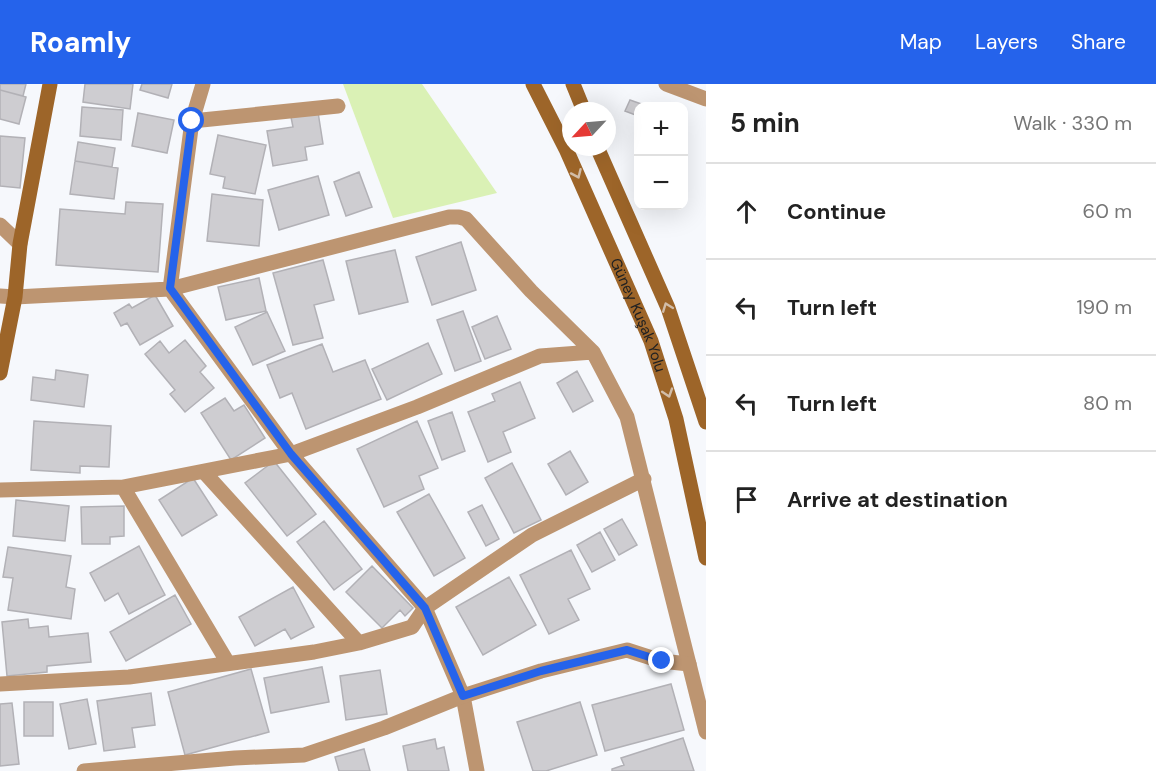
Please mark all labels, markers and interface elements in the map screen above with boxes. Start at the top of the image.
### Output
text: Roamly [30,24,131,61]
text: Map [900,28,942,56]
text: Layers [975,28,1038,56]
text: Share [1071,28,1126,56]
north arrow [562,102,616,156]
map controls [634,102,688,210]
button: + [634,102,688,156]
text: 5 min [730,106,800,140]
route start [178,107,204,133]
text: Walk · 330 m [1013,110,1132,136]
button: − [634,156,688,210]
one-way arrow [570,168,582,179]
icon: ahead [730,195,763,228]
text: Continue [787,197,886,226]
text: 60 m [1083,198,1132,224]
street label: Güney Kuşak Yolu [606,255,670,375]
icon: left [730,291,763,324]
text: Turn left [787,293,877,322]
text: 190 m [1076,294,1132,320]
one-way arrow [662,302,674,313]
one-way arrow [661,387,673,398]
icon: left [730,387,763,420]
text: Turn left [787,389,877,418]
text: 80 m [1083,390,1132,416]
icon: arrive [730,483,763,516]
text: Arrive at destination [787,485,1008,514]
route end [648,647,674,673]

